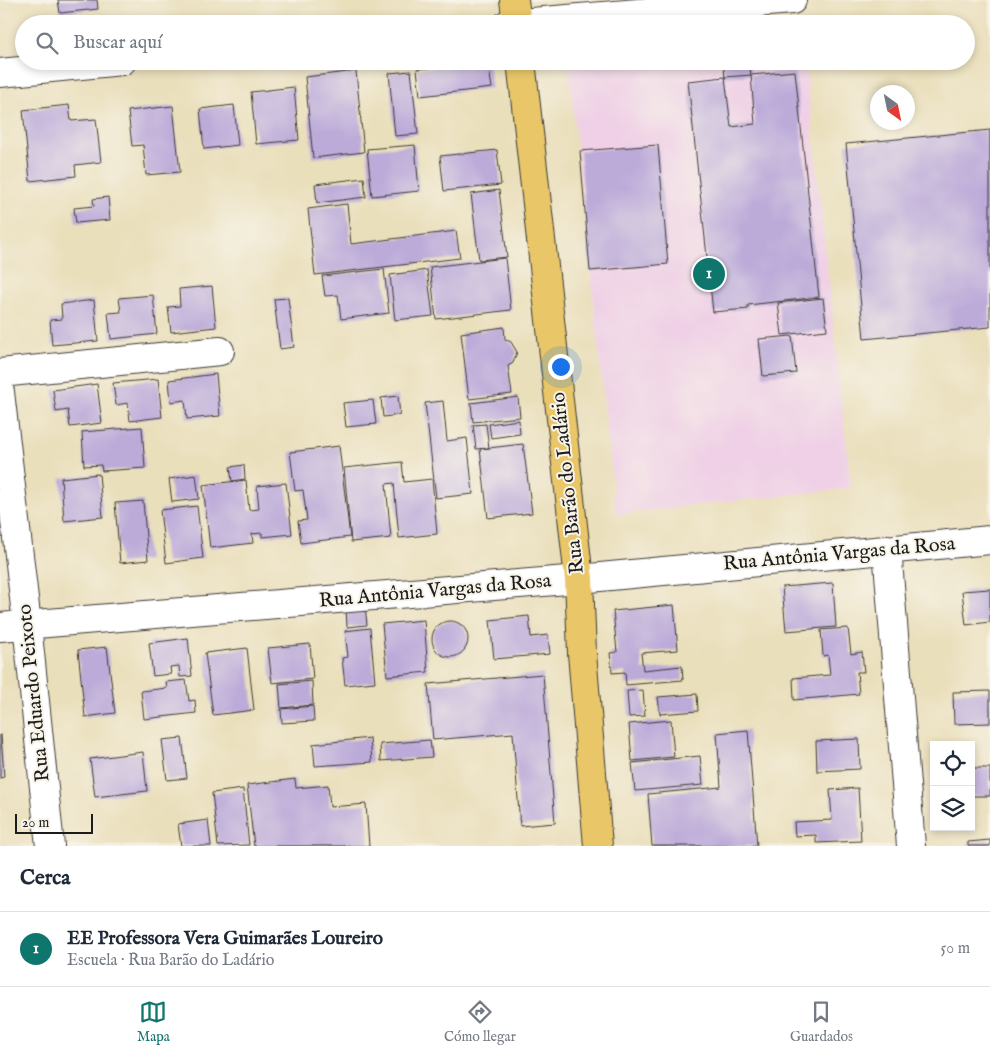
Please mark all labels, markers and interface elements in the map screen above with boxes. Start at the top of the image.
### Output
search box [15,15,975,70]
icon: search [33,29,61,57]
text: Buscar aquí [73,31,162,55]
north arrow [870,85,915,130]
pin: 1 [693,255,725,293]
your location [548,354,574,380]
street label: Rua Barão do Ladário [546,391,590,575]
street label: Rua Antônia Vargas da Rosa [722,531,957,577]
street label: Rua Antônia Vargas da Rosa [318,568,553,614]
street label: Rua Eduardo Peixoto [12,603,56,783]
map controls [930,741,975,831]
button: locate [930,741,975,786]
button: layers [930,786,975,831]
scale bar [15,811,92,834]
text: 20 m [22,814,49,832]
text: Cerca [20,865,70,892]
text: EE Professora Vera Guimarães Loureiro [67,927,383,951]
text: 1 [33,939,39,959]
text: 50 m [941,939,970,959]
text: Escuela · Rua Barão do Ladário [67,951,274,971]
tab: Mapa [137,998,170,1046]
tab: Cómo llegar [444,998,516,1046]
tab: Guardados [790,998,853,1046]

